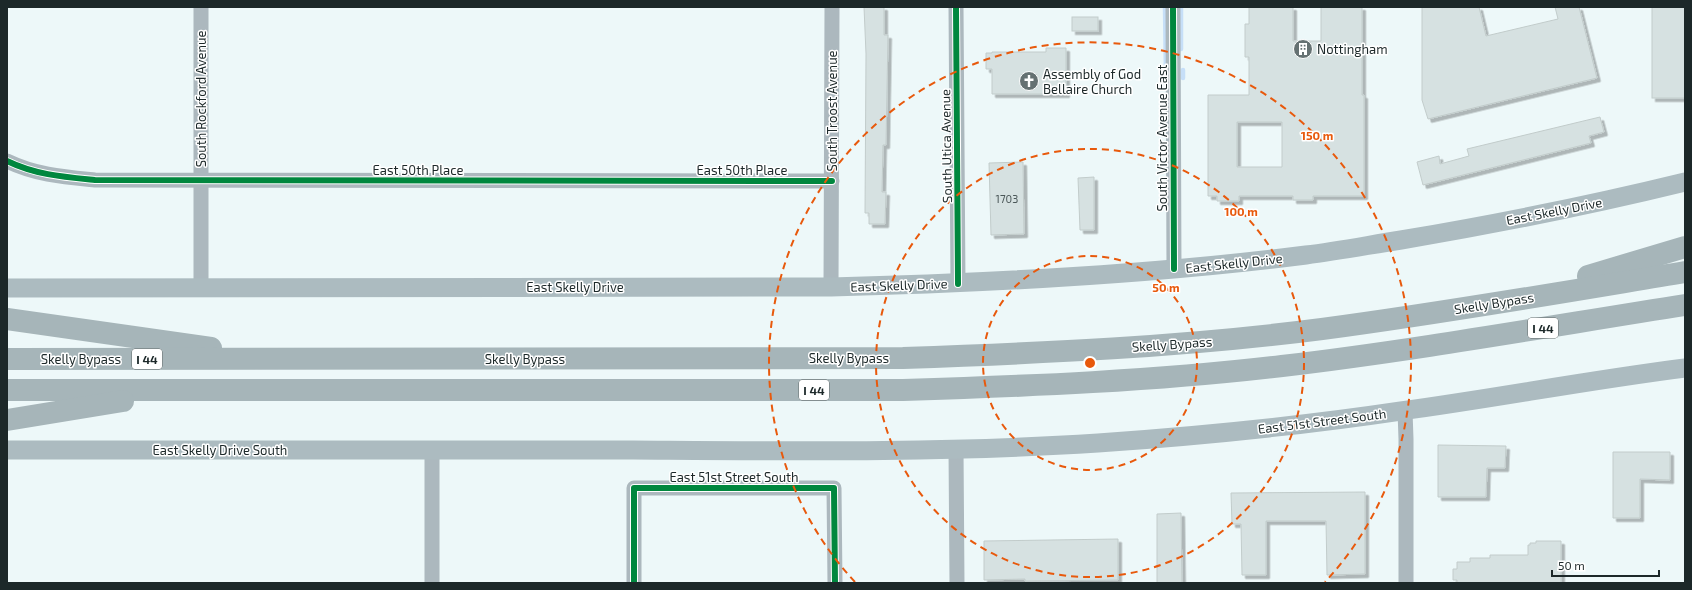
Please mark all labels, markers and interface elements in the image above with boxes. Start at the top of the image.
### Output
street label: South Rockford Avenue [193,31,209,167]
building icon: Nottingham [1292,38,1314,60]
place label: Nottingham [1317,41,1388,57]
street label: South Troost Avenue [824,50,840,172]
street label: South Victor Avenue East [1154,64,1170,211]
place label: Assembly of God Bellaire Church [1043,66,1141,97]
church icon: Assembly of God Bellaire Church [1018,70,1040,92]
street label: South Utica Avenue [937,89,955,203]
text: 150 m [1301,128,1333,142]
street label: East 50th Place [373,162,464,178]
street label: East 50th Place [697,162,788,178]
house number: 1703 [996,192,1018,205]
street label: East Skelly Drive [1505,194,1603,228]
text: 100 m [1224,204,1258,218]
street label: East Skelly Drive [1185,250,1283,276]
street label: East Skelly Drive [850,275,948,295]
street label: East Skelly Drive [526,279,624,295]
text: 50 m [1152,280,1180,294]
street label: Skelly Bypass [1453,289,1535,317]
road number: I 44 [1528,318,1558,338]
street label: Skelly Bypass [1131,333,1213,355]
road number: I 44 [132,349,162,369]
street label: Skelly Bypass [809,350,889,366]
street label: Skelly Bypass [41,351,121,367]
street label: Skelly Bypass [485,351,565,367]
centre of rings [1083,356,1097,370]
road number: I 44 [799,380,829,400]
street label: East 51st Street South [1257,405,1387,437]
street label: East Skelly Drive South [153,442,287,458]
street label: East 51st Street South [669,469,799,485]
scale bar [1552,552,1659,578]
text: 50 m [1558,558,1585,572]

